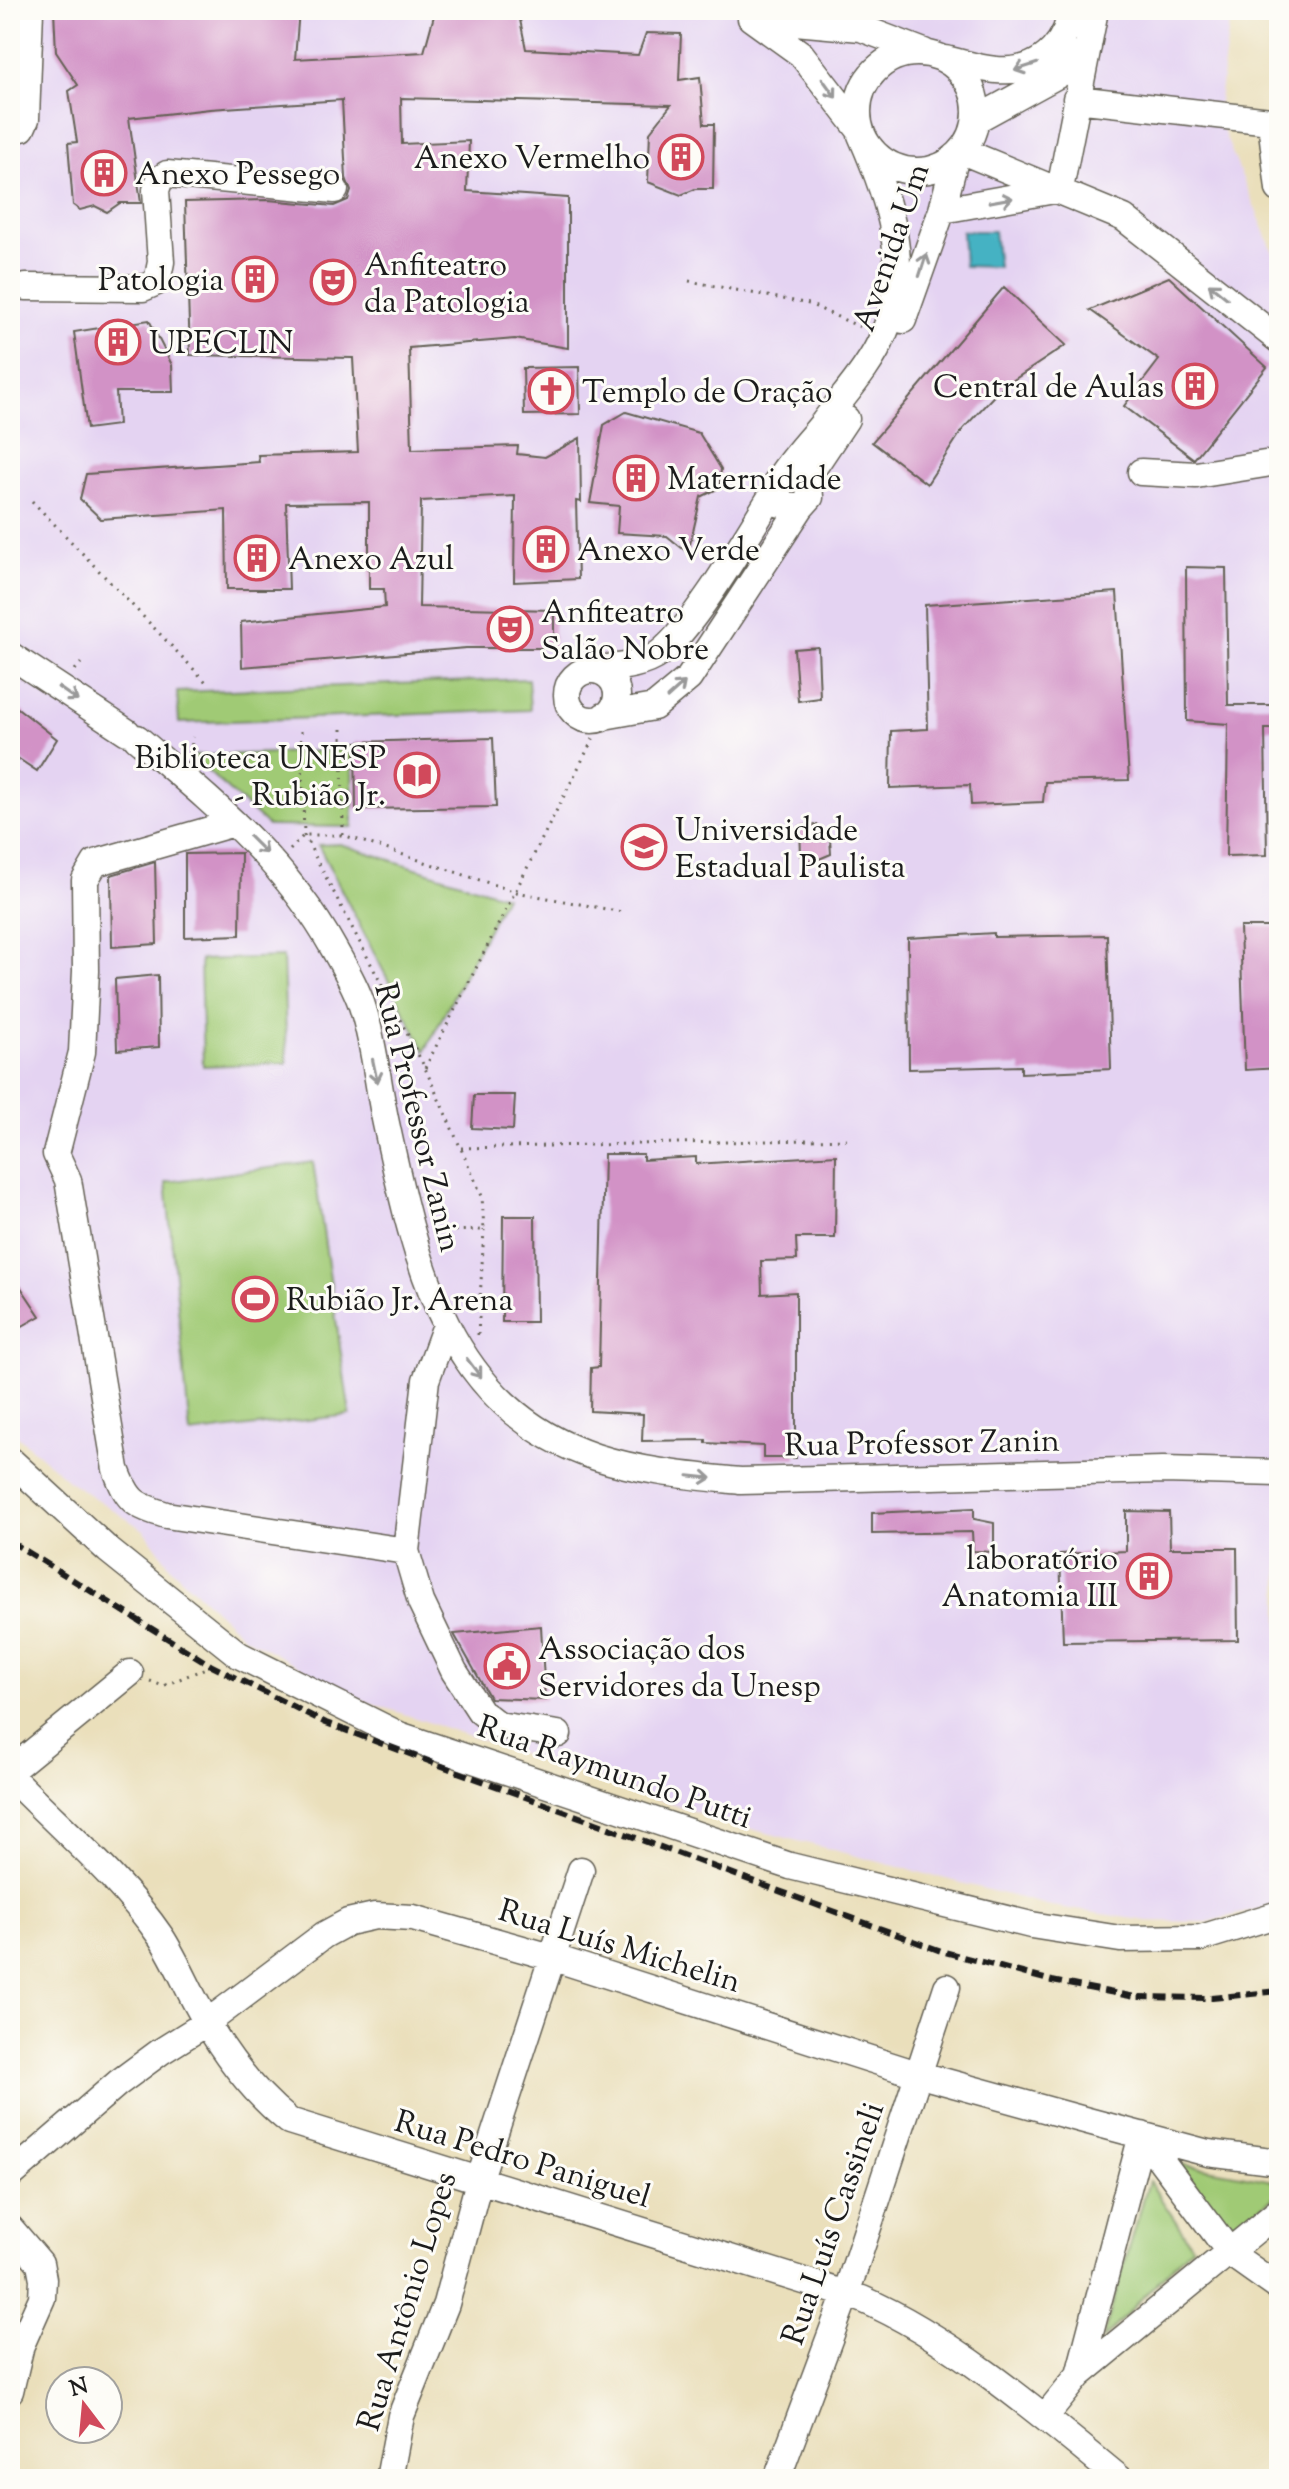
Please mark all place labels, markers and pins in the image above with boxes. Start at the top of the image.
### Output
building icon: Anexo Vermelho [657,133,705,181]
place label: Anexo Vermelho [414,137,650,183]
building icon: Anexo Pessego [80,149,128,197]
place label: Anexo Pessego [135,153,340,199]
place label: Anfiteatro da Patologia [364,244,530,327]
building icon: Patologia [231,255,279,303]
theatre icon: Anfiteatro da Patologia [309,258,357,306]
place label: Patologia [98,259,224,305]
building icon: UPECLIN [94,318,142,366]
place label: UPECLIN [149,322,294,368]
building icon: Central de Aulas [1171,362,1219,410]
place label: Central de Aulas [933,366,1164,412]
church icon: Templo de Oração [527,367,575,415]
place label: Templo de Oração [582,371,833,417]
building icon: Maternidade [612,454,660,502]
place label: Maternidade [667,458,842,504]
building icon: Anexo Verde [522,525,570,573]
place label: Anexo Verde [577,529,760,575]
building icon: Anexo Azul [233,534,281,582]
place label: Anexo Azul [288,538,454,584]
place label: Anfiteatro Salão Nobre [541,591,709,674]
theatre icon: Anfiteatro Salão Nobre [486,605,534,653]
place label: Biblioteca UNESP - Rubião Jr. [135,737,386,820]
library icon: Biblioteca UNESP - Rubião Jr. [393,751,441,799]
place label: Universidade Estadual Paulista [675,809,906,892]
school or university icon: Universidade Estadual Paulista [620,823,668,871]
sports icon: Rubião Jr. Arena [231,1275,279,1323]
place label: Rubião Jr. Arena [286,1279,513,1325]
place label: laboratório Anatomia III [942,1538,1118,1621]
building icon: laboratório Anatomia III [1125,1552,1173,1600]
place label: Associação dos Servidores da Unesp [538,1628,821,1711]
public building icon: Associação dos Servidores da Unesp [483,1642,531,1690]

